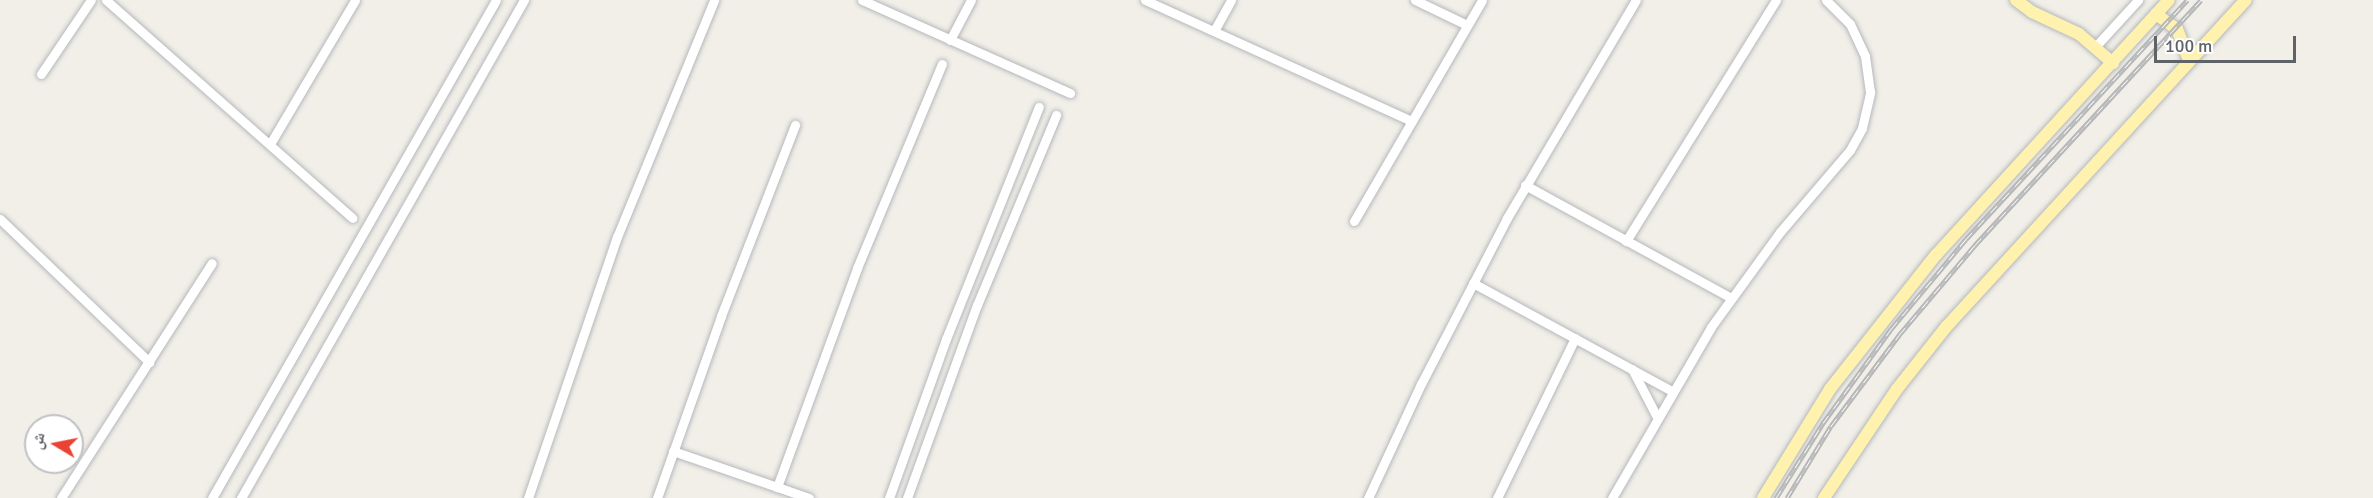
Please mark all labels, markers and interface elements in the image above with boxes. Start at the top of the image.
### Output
scale bar [2157,24,2300,62]
text: 100 m [2165,35,2212,57]
north arrow [24,414,84,474]
text: ش [27,431,50,451]

